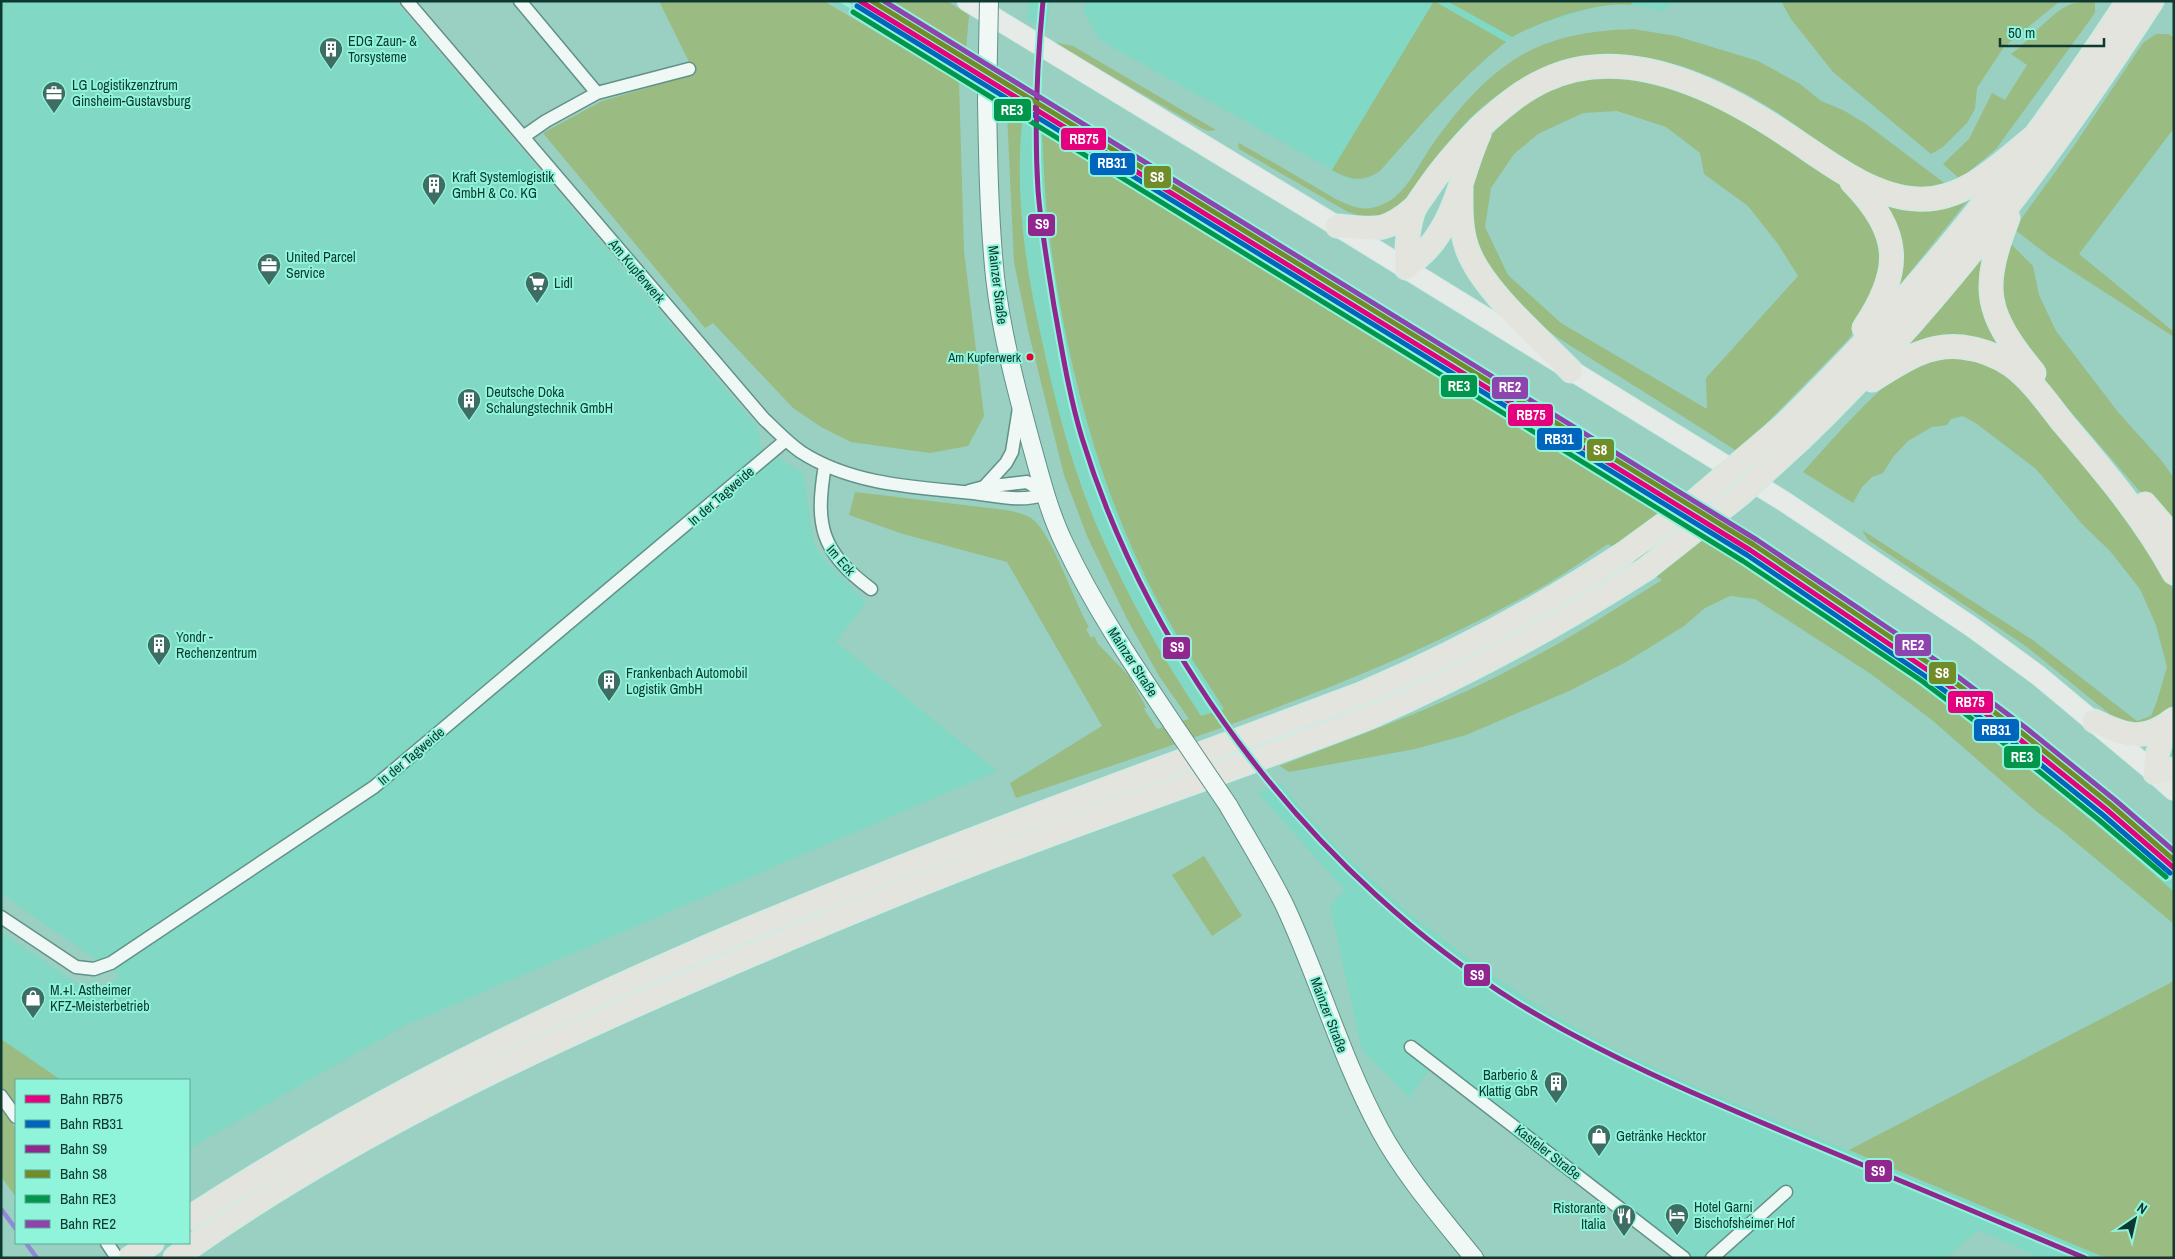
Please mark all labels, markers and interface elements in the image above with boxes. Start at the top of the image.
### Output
scale bar [2000,15,2104,47]
text: 50 m [2008,22,2035,43]
place label: EDG Zaun- & Torsysteme [348,32,417,66]
building icon: EDG Zaun- & Torsysteme [318,36,344,70]
place label: LG Logistikzenztrum Ginsheim-Gustavsburg [72,76,191,110]
office icon: LG Logistikzenztrum Ginsheim-Gustavsburg [41,80,67,114]
line badge: RE3 [993,98,1032,122]
text: RE3 [1001,101,1023,119]
line badge: RB75 [1060,127,1107,151]
text: RB75 [1069,130,1099,148]
line badge: RB31 [1089,152,1136,176]
text: RB31 [1097,154,1127,172]
line badge: S8 [1143,165,1172,189]
place label: Kraft Systemlogistik GmbH & Co. KG [452,168,554,202]
text: S8 [1150,168,1164,186]
building icon: Kraft Systemlogistik GmbH & Co. KG [421,172,447,206]
line badge: S9 [1027,213,1056,237]
text: S9 [1035,215,1049,233]
street label: Am Kupferwerk [604,234,669,307]
street label: Mainzer Straße [984,245,1012,325]
place label: United Parcel Service [286,248,356,282]
office icon: United Parcel Service [256,252,282,286]
supermarket icon: Lidl [524,270,550,304]
place label: Lidl [554,274,573,292]
place label: Am Kupferwerk [947,349,1022,366]
marker: Am Kupferwerk [1025,352,1035,362]
line badge: RE3 [1440,374,1478,398]
line badge: RE2 [1491,376,1529,400]
text: RE3 [1448,377,1470,395]
text: RE2 [1499,378,1521,396]
place label: Deutsche Doka Schalungstechnik GmbH [486,383,613,417]
building icon: Deutsche Doka Schalungstechnik GmbH [456,387,482,421]
line badge: RB75 [1507,403,1554,427]
text: RB75 [1516,406,1546,424]
line badge: RB31 [1536,427,1583,451]
text: RB31 [1544,430,1574,448]
line badge: S8 [1586,438,1615,462]
text: S8 [1593,441,1607,459]
street label: In der Tagweide [684,462,758,530]
street label: Im Eck [823,541,859,579]
street label: Mainzer Straße [1104,624,1162,700]
place label: Yondr - Rechenzentrum [176,628,257,662]
building icon: Yondr - Rechenzentrum [146,632,172,666]
line badge: RE2 [1894,633,1932,657]
line badge: S9 [1162,636,1191,660]
text: RE2 [1902,636,1924,654]
text: S9 [1170,638,1184,656]
line badge: S8 [1928,661,1957,685]
place label: Frankenbach Automobil Logistik GmbH [626,664,747,698]
text: S8 [1935,664,1949,682]
building icon: Frankenbach Automobil Logistik GmbH [596,668,622,702]
line badge: RB75 [1947,690,1994,714]
text: RB75 [1955,693,1985,711]
line badge: RB31 [1973,718,2020,742]
text: RB31 [1981,721,2011,739]
street label: In der Tagweide [374,723,448,789]
line badge: RE3 [2003,745,2041,769]
text: RE3 [2011,748,2033,766]
line badge: S9 [1463,963,1491,987]
text: S9 [1470,966,1484,984]
street label: Mainzer Straße [1306,975,1352,1055]
place label: M.+I. Astheimer KFZ-Meisterbetrieb [50,981,150,1015]
shop icon: M.+I. Astheimer KFZ-Meisterbetrieb [20,985,46,1019]
place label: Barberio & Klattig GbR [1479,1066,1538,1100]
building icon: Barberio & Klattig GbR [1543,1070,1569,1104]
legend [15,1079,190,1244]
text: Bahn RB75 [60,1088,123,1109]
text: Bahn RB31 [60,1113,123,1134]
street label: Kasteler Straße [1511,1120,1585,1184]
shop icon: Getränke Hecktor [1586,1123,1612,1157]
place label: Getränke Hecktor [1616,1127,1706,1145]
text: Bahn S9 [60,1138,107,1159]
line badge: S9 [1864,1159,1893,1183]
text: S9 [1871,1162,1885,1180]
text: Bahn S8 [60,1163,107,1184]
text: Bahn RE3 [60,1188,116,1209]
north arrow [2110,1194,2160,1244]
place label: Hotel Garni Bischofsheimer Hof [1694,1198,1796,1232]
text: N [2134,1198,2151,1218]
place label: Ristorante Italia [1553,1199,1607,1233]
hotel icon: Hotel Garni Bischofsheimer Hof [1664,1202,1690,1236]
restaurant icon: Ristorante Italia [1611,1203,1637,1237]
text: Bahn RE2 [60,1213,116,1234]

